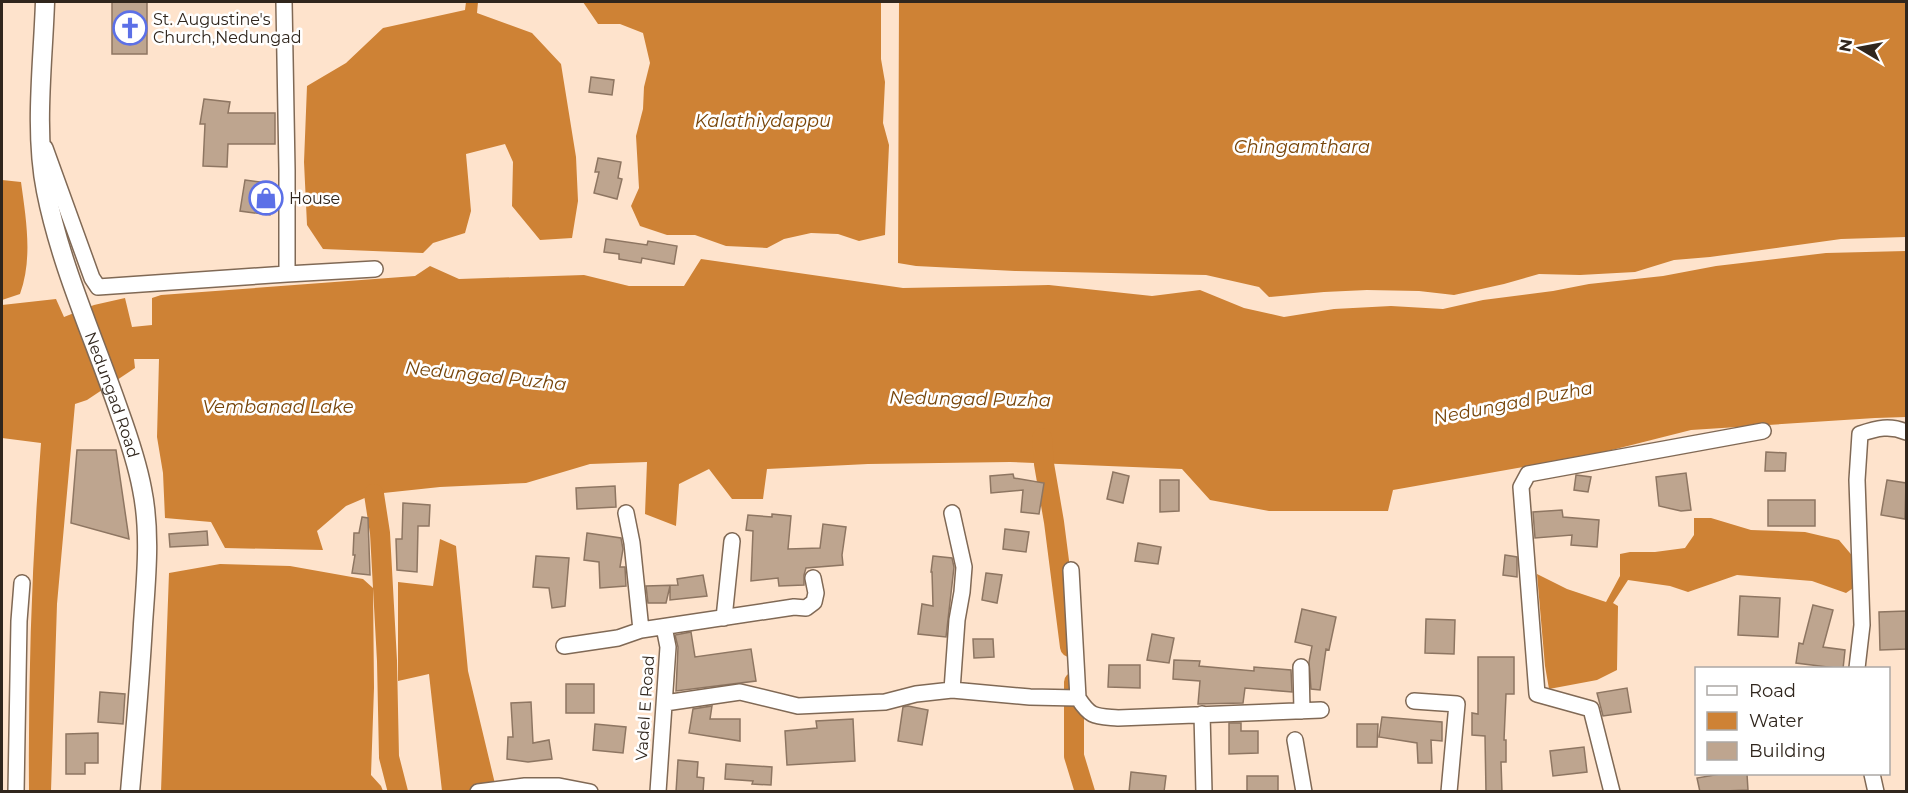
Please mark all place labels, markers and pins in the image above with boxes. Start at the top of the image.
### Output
church icon: St. Augustine's Church,Nedungad [112,10,148,46]
place label: St. Augustine's Church,Nedungad [153,10,302,47]
shop icon: House [248,180,284,216]
place label: House [289,189,340,208]

